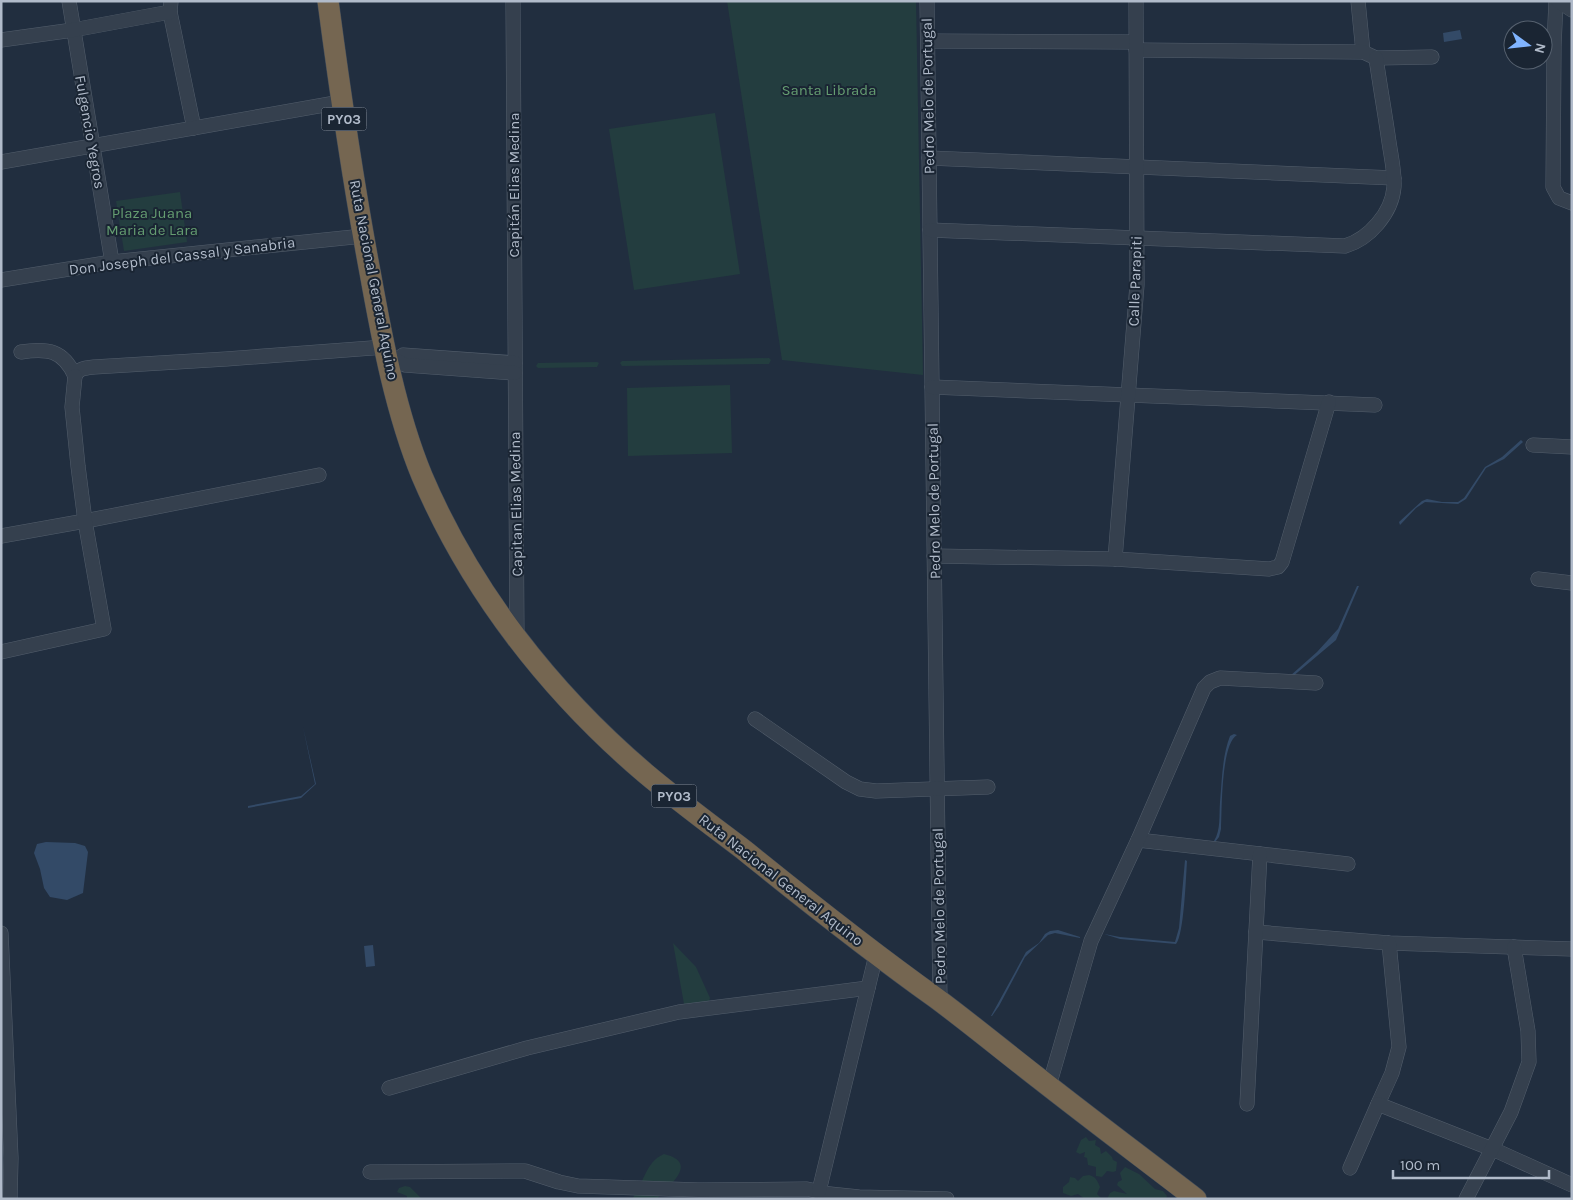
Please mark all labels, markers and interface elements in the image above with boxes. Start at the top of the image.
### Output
street label: Pedro Melo de Portugal [918,18,938,174]
north arrow [1503,20,1553,70]
text: N [1531,41,1550,55]
street label: Fulgencio Yegros [71,74,109,190]
park label: Santa Librada [781,81,877,99]
road number: PY03 [322,108,366,130]
street label: Capitán Elias Medina [505,112,523,258]
street label: Ruta Nacional General Aquino [346,178,402,382]
park label: Plaza Juana Maria de Lara [106,204,198,239]
street label: Don Joseph del Cassal y Sanabria [68,233,296,279]
street label: Calle Parapiti [1124,235,1146,327]
street label: Pedro Melo de Portugal [924,423,944,579]
street label: Capitan Elias Medina [506,431,526,577]
road number: PY03 [652,784,696,808]
street label: Ruta Nacional General Aquino [695,810,867,950]
street label: Pedro Melo de Portugal [929,828,949,984]
scale bar [1393,1148,1549,1180]
text: 100 m [1400,1156,1440,1174]

